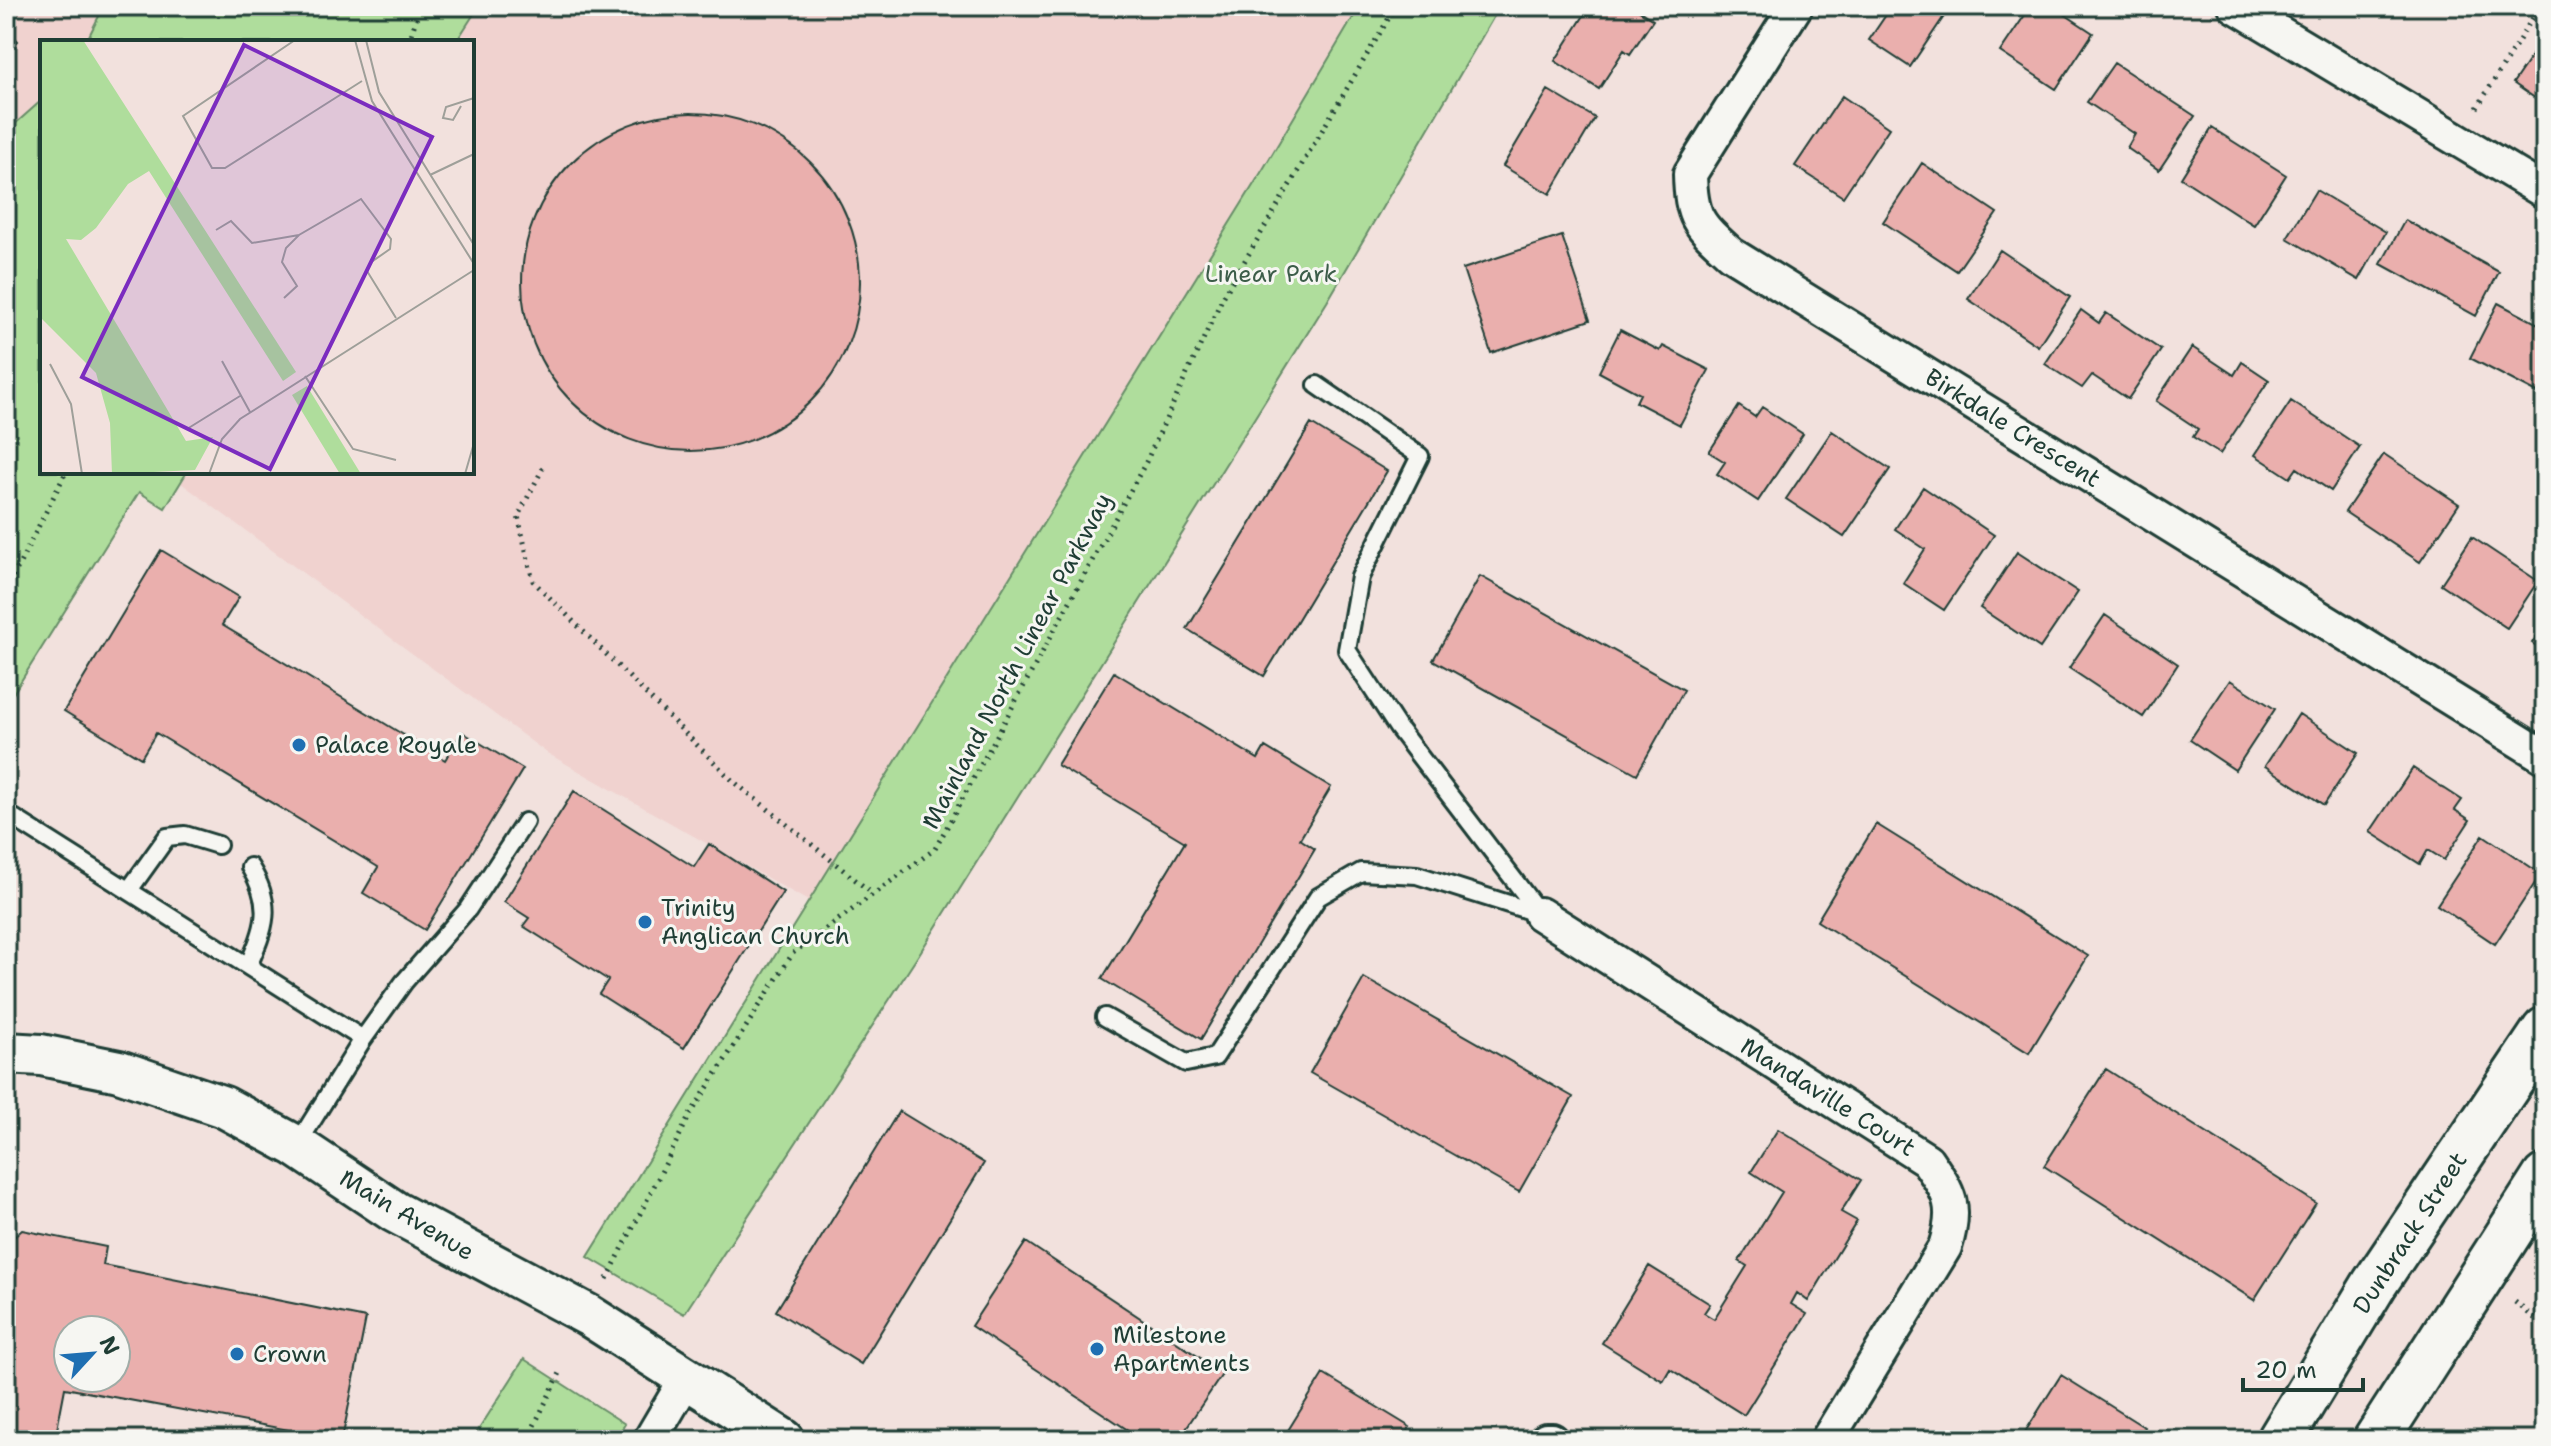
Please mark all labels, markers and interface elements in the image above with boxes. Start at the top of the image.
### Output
inset map [40,40,474,474]
park label: Linear Park [1205,258,1337,290]
street label: Birkdale Crescent [1919,361,2107,495]
street label: Mainland North Linear Parkway [915,487,1119,835]
place label: Palace Royale [315,729,477,761]
marker: Palace Royale [290,736,308,754]
place label: Trinity Anglican Church [661,892,850,952]
marker: Trinity Anglican Church [636,913,654,931]
street label: Mandaville Court [1734,1030,1922,1164]
street label: Dunbrack Street [2346,1146,2474,1320]
street label: Main Avenue [334,1162,480,1268]
north arrow [52,1314,132,1394]
place label: Milestone Apartments [1113,1319,1250,1379]
text: N [93,1331,126,1360]
place label: Crown [253,1338,327,1370]
marker: Milestone Apartments [1088,1340,1106,1358]
scale bar [2243,1342,2363,1392]
marker: Crown [228,1345,246,1363]
text: 20 m [2255,1354,2317,1386]

